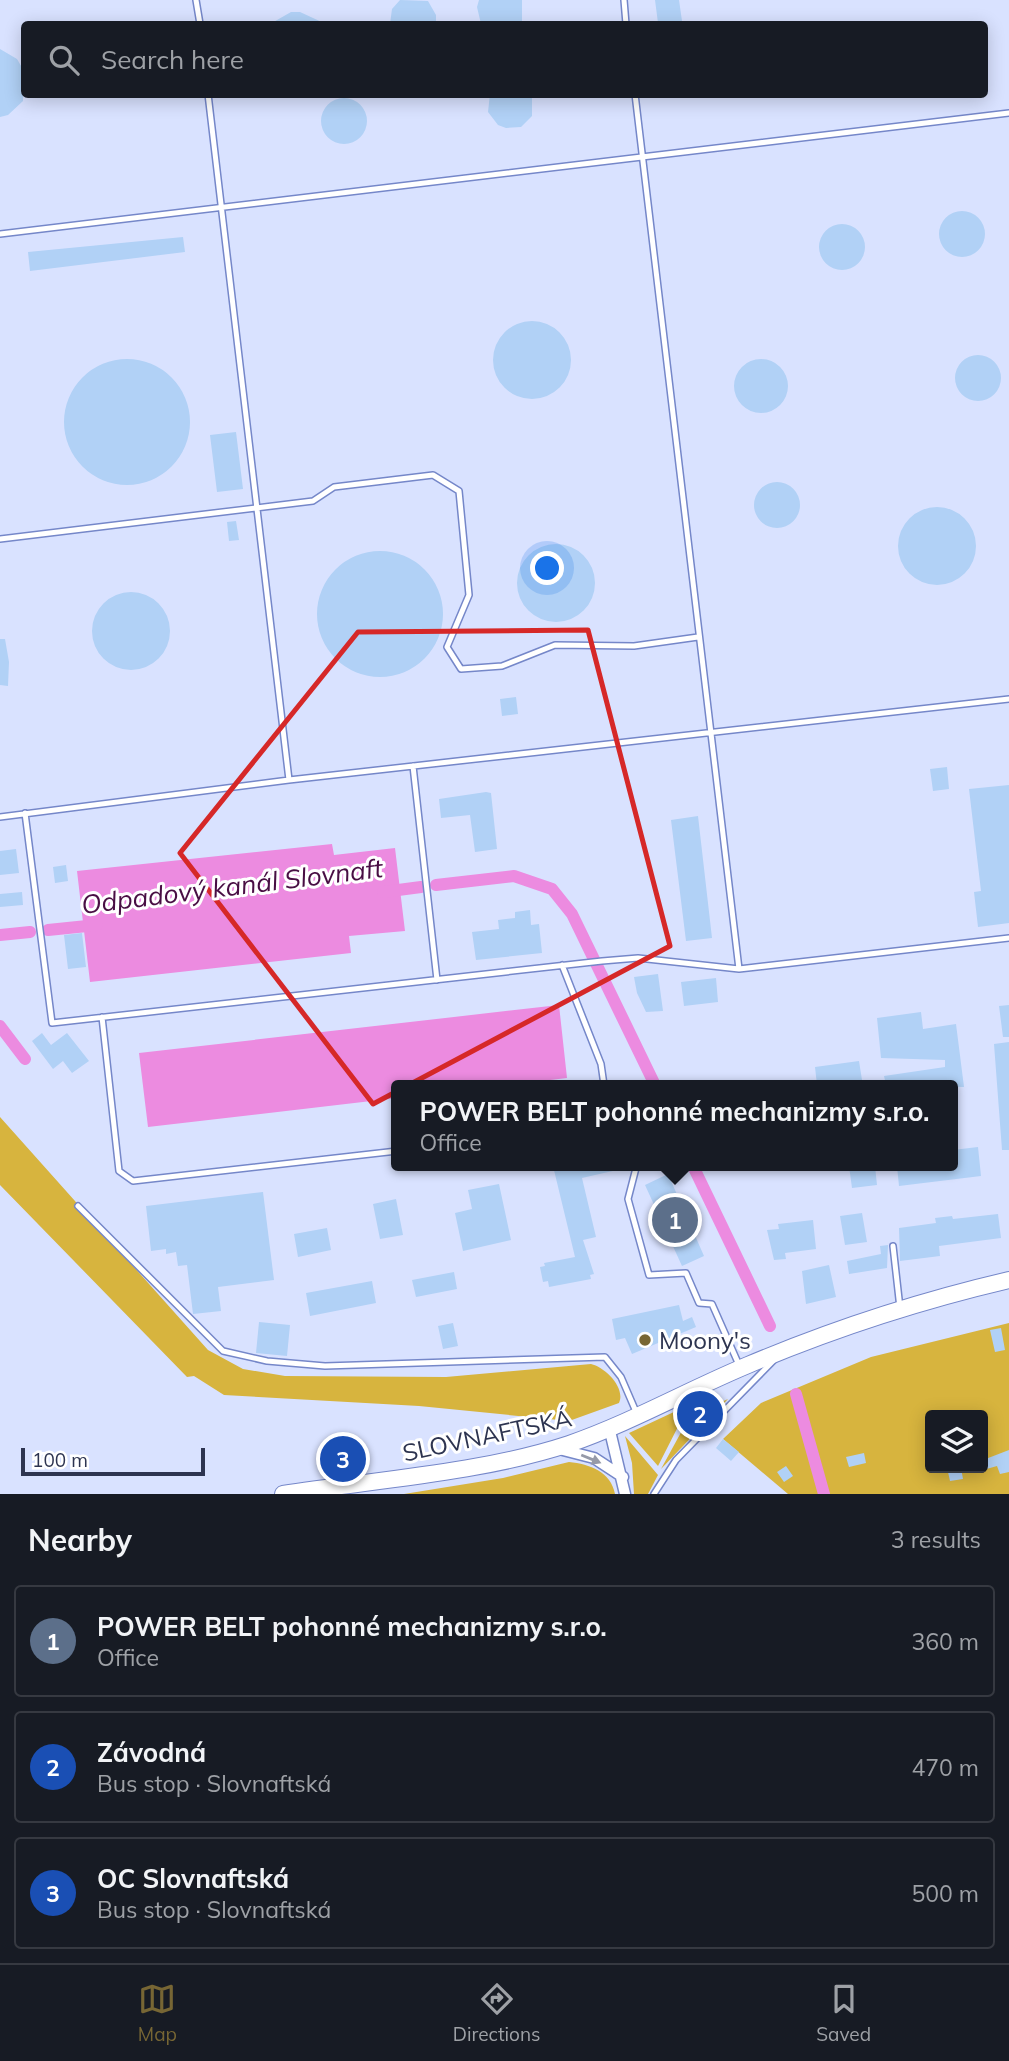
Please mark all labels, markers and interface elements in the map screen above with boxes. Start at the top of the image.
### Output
search box [21,21,988,98]
icon: search [45,41,83,79]
text: Search here [101,43,244,76]
your location [530,551,564,585]
water label: Odpadový kanál Slovnaft [79,851,385,921]
popup [391,1080,958,1171]
text: POWER BELT pohonné mechanizmy s.r.o. [420,1095,929,1128]
text: Office [420,1128,482,1157]
pin: 1 [652,1194,698,1246]
place label: Moony's [659,1325,751,1355]
marker: Moony's [637,1332,653,1348]
pin: 2 [677,1388,723,1440]
street label: SLOVNAFTSKÁ [400,1402,575,1468]
map controls [925,1410,988,1473]
button: layers [925,1410,988,1473]
pin: 3 [320,1433,366,1485]
scale bar [21,1445,205,1477]
text: 100 m [32,1448,88,1472]
one-way arrow [581,1453,602,1464]
text: Nearby [28,1521,132,1559]
text: 3 results [891,1525,981,1554]
text: POWER BELT pohonné mechanizmy s.r.o. [97,1610,607,1643]
text: 1 [46,1627,60,1656]
text: 360 m [911,1627,979,1656]
text: Office [97,1643,159,1672]
text: Závodná [97,1736,206,1769]
text: 2 [46,1753,60,1782]
text: 470 m [911,1753,979,1782]
text: Bus stop · Slovnaftská [97,1769,331,1798]
text: OC Slovnaftská [97,1862,289,1895]
text: 3 [46,1879,60,1908]
text: 500 m [911,1879,979,1908]
text: Bus stop · Slovnaftská [97,1895,331,1924]
tab: Map [138,1980,177,2046]
tab: Directions [453,1980,541,2046]
tab: Saved [816,1980,871,2046]

